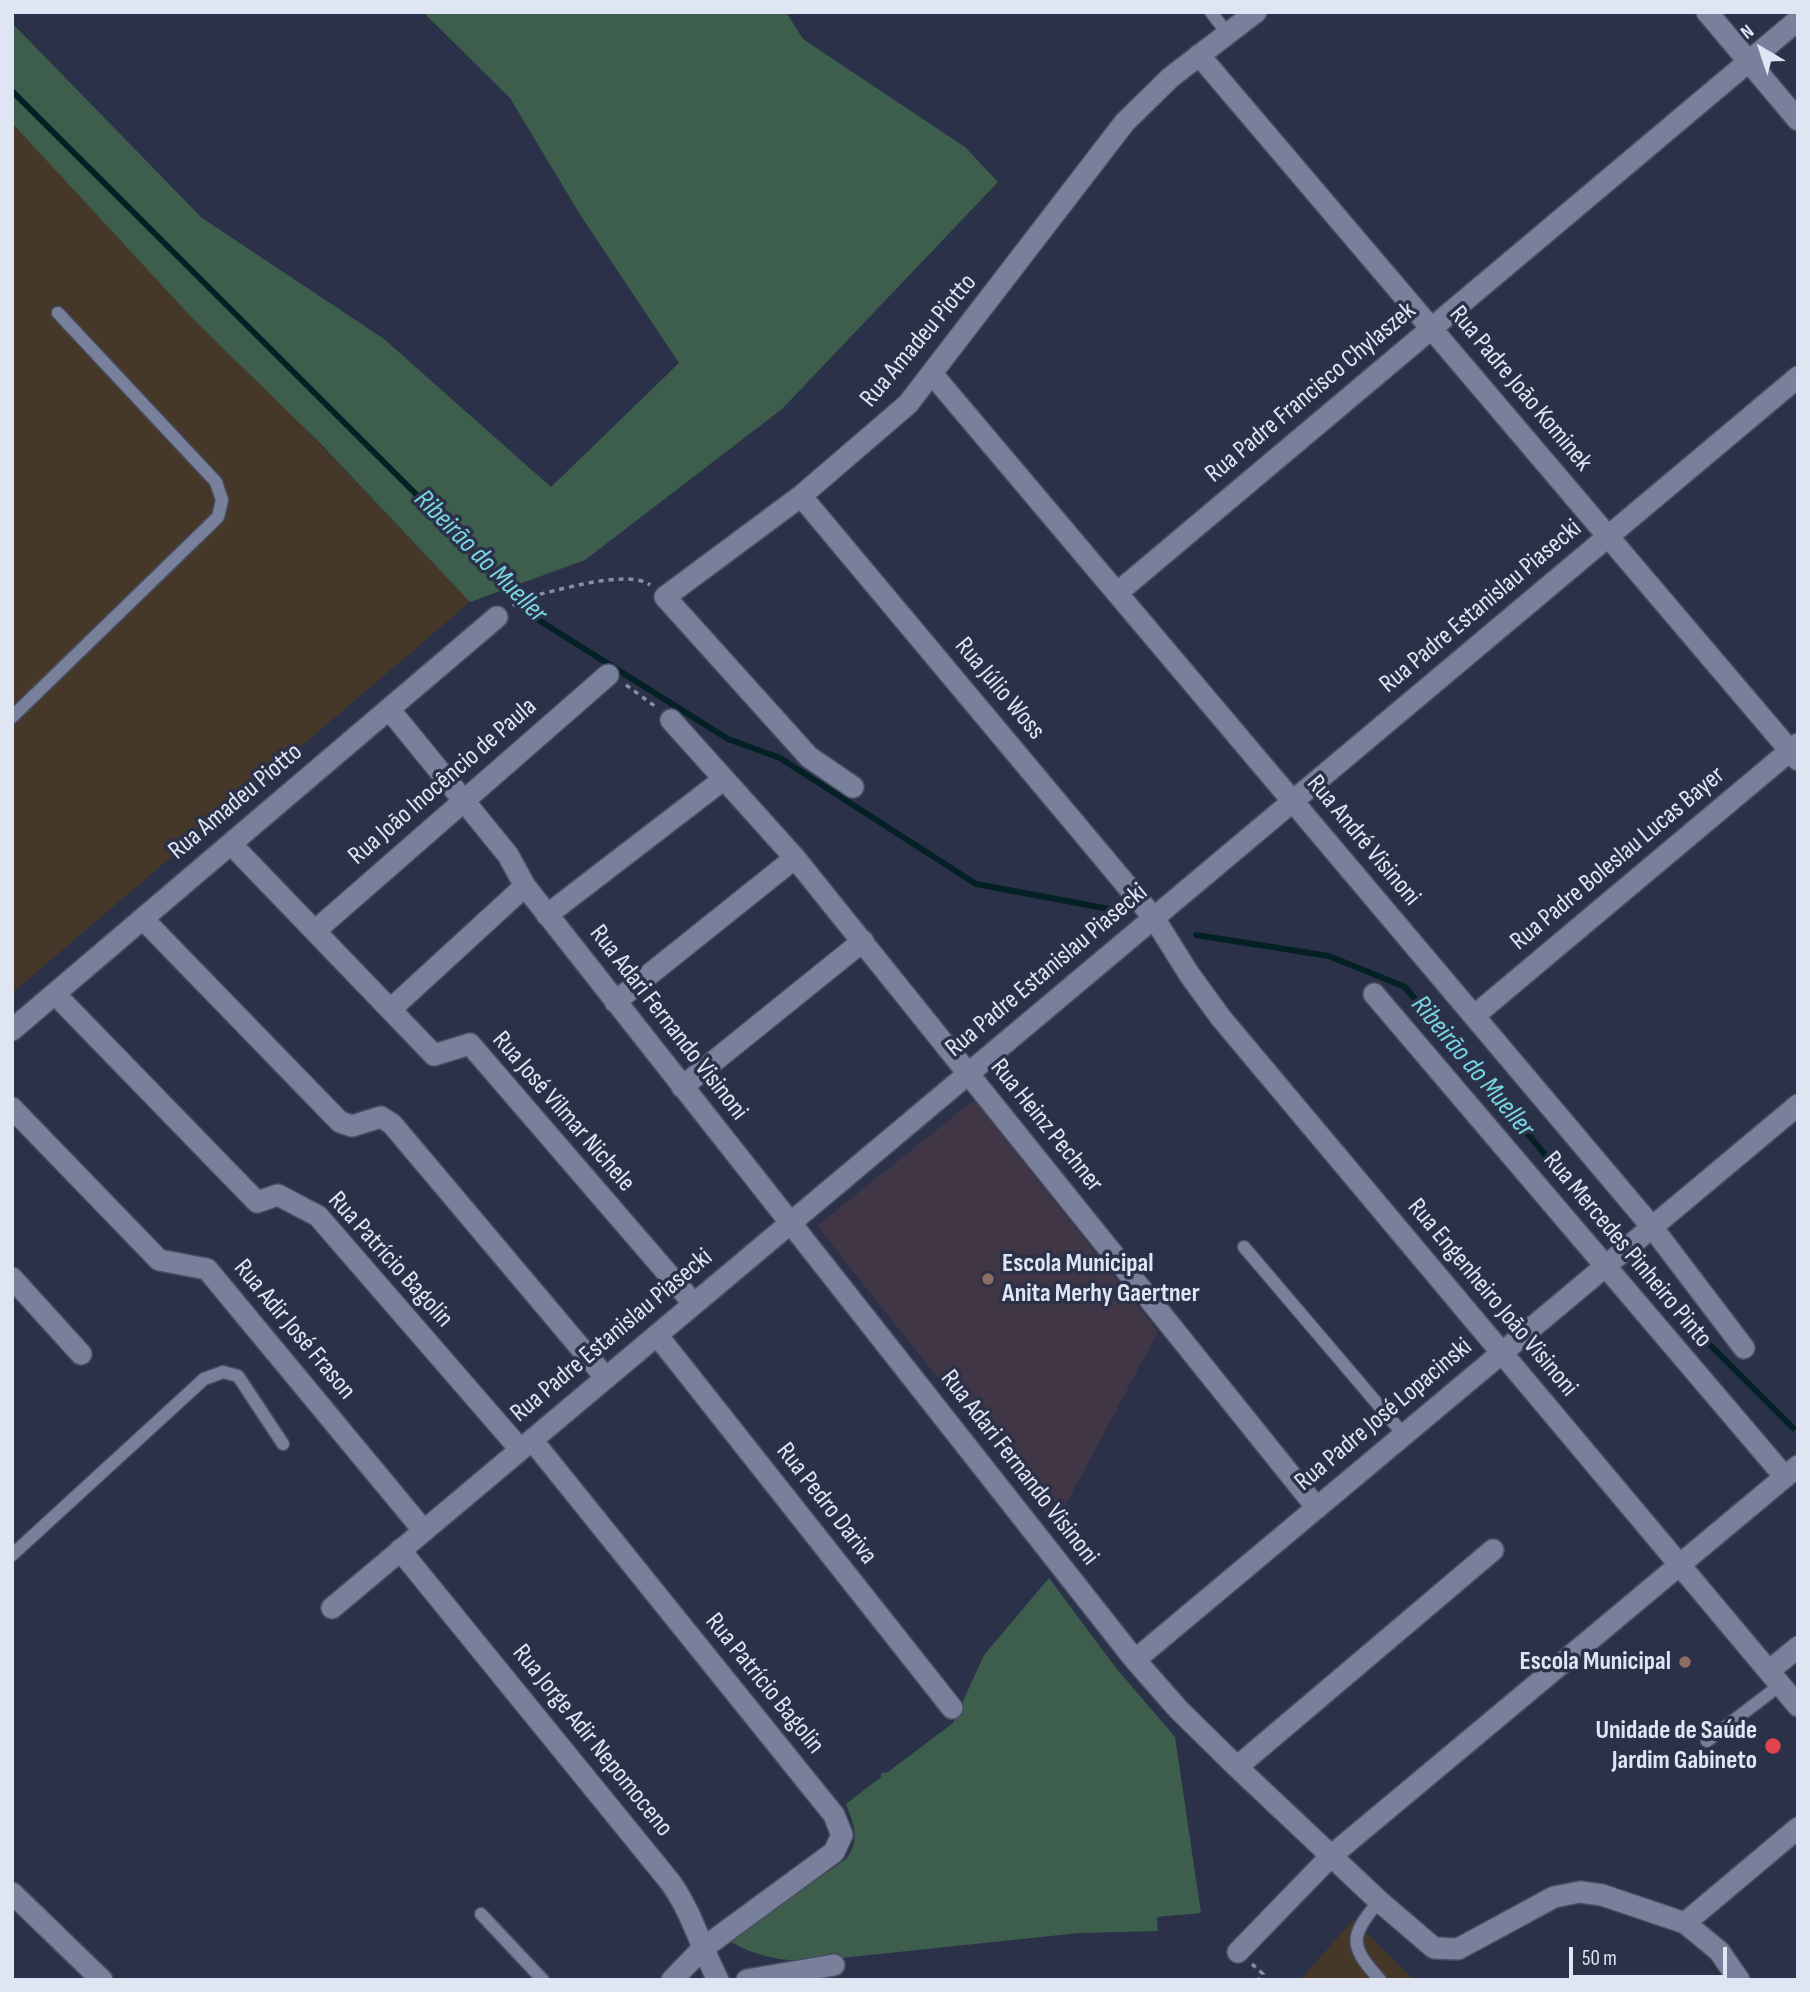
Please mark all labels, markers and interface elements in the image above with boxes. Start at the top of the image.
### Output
north arrow [1726,14,1796,84]
text: N [1736,20,1759,44]
street label: Rua Amadeu Piotto [854,268,984,414]
street label: Rua Padre Francisco Chylaszek [1200,296,1422,490]
street label: Rua Padre João Kominek [1442,300,1598,478]
water label: Ribeirão do Mueller [406,483,554,631]
street label: Rua Padre Estanislau Piasecki [1374,513,1588,701]
street label: Rua Júlio Woss [947,631,1051,747]
street label: Rua João Inocêncio de Paula [343,692,543,872]
street label: Rua Amadeu Piotto [163,737,309,867]
street label: Rua Padre Boleslau Lucas Bayer [1504,760,1732,958]
street label: Rua André Visinoni [1299,769,1427,913]
street label: Rua Padre Estanislau Piasecki [940,877,1154,1065]
street label: Rua Adari Fernando Visinoni [582,919,754,1127]
water label: Ribeirão do Mueller [1403,989,1541,1145]
street label: Rua José Vilmar Nichele [485,1026,641,1198]
street label: Rua Heinz Pechner [983,1053,1109,1199]
street label: Rua Mercedes Pinheiro Pinto [1536,1146,1718,1354]
street label: Rua Patrício Bagolin [321,1186,459,1334]
street label: Rua Engenheiro João Visinoni [1400,1193,1584,1403]
street label: Rua Padre Estanislau Piasecki [505,1242,719,1430]
place label: Escola Municipal Anita Merhy Gaertner [1002,1248,1200,1310]
street label: Rua Adir José Frason [226,1254,362,1406]
marker: Escola Municipal Anita Merhy Gaertner [980,1271,996,1287]
street label: Rua Padre José Lopacinski [1289,1332,1479,1498]
street label: Rua Adari Fernando Visinoni [933,1364,1105,1572]
street label: Rua Pedro Dariva [769,1437,883,1571]
street label: Rua Patrício Bagolin [698,1607,830,1761]
street label: Rua Jorge Adir Nepomoceno [505,1639,679,1843]
place label: Escola Municipal [1519,1646,1671,1678]
marker: Escola Municipal [1677,1654,1693,1670]
place label: Unidade de Saúde Jardim Gabineto [1595,1715,1757,1776]
marker: Unidade de Saúde Jardim Gabineto [1763,1736,1783,1756]
scale bar [1572,1932,1730,1976]
text: 50 m [1582,1946,1617,1971]

